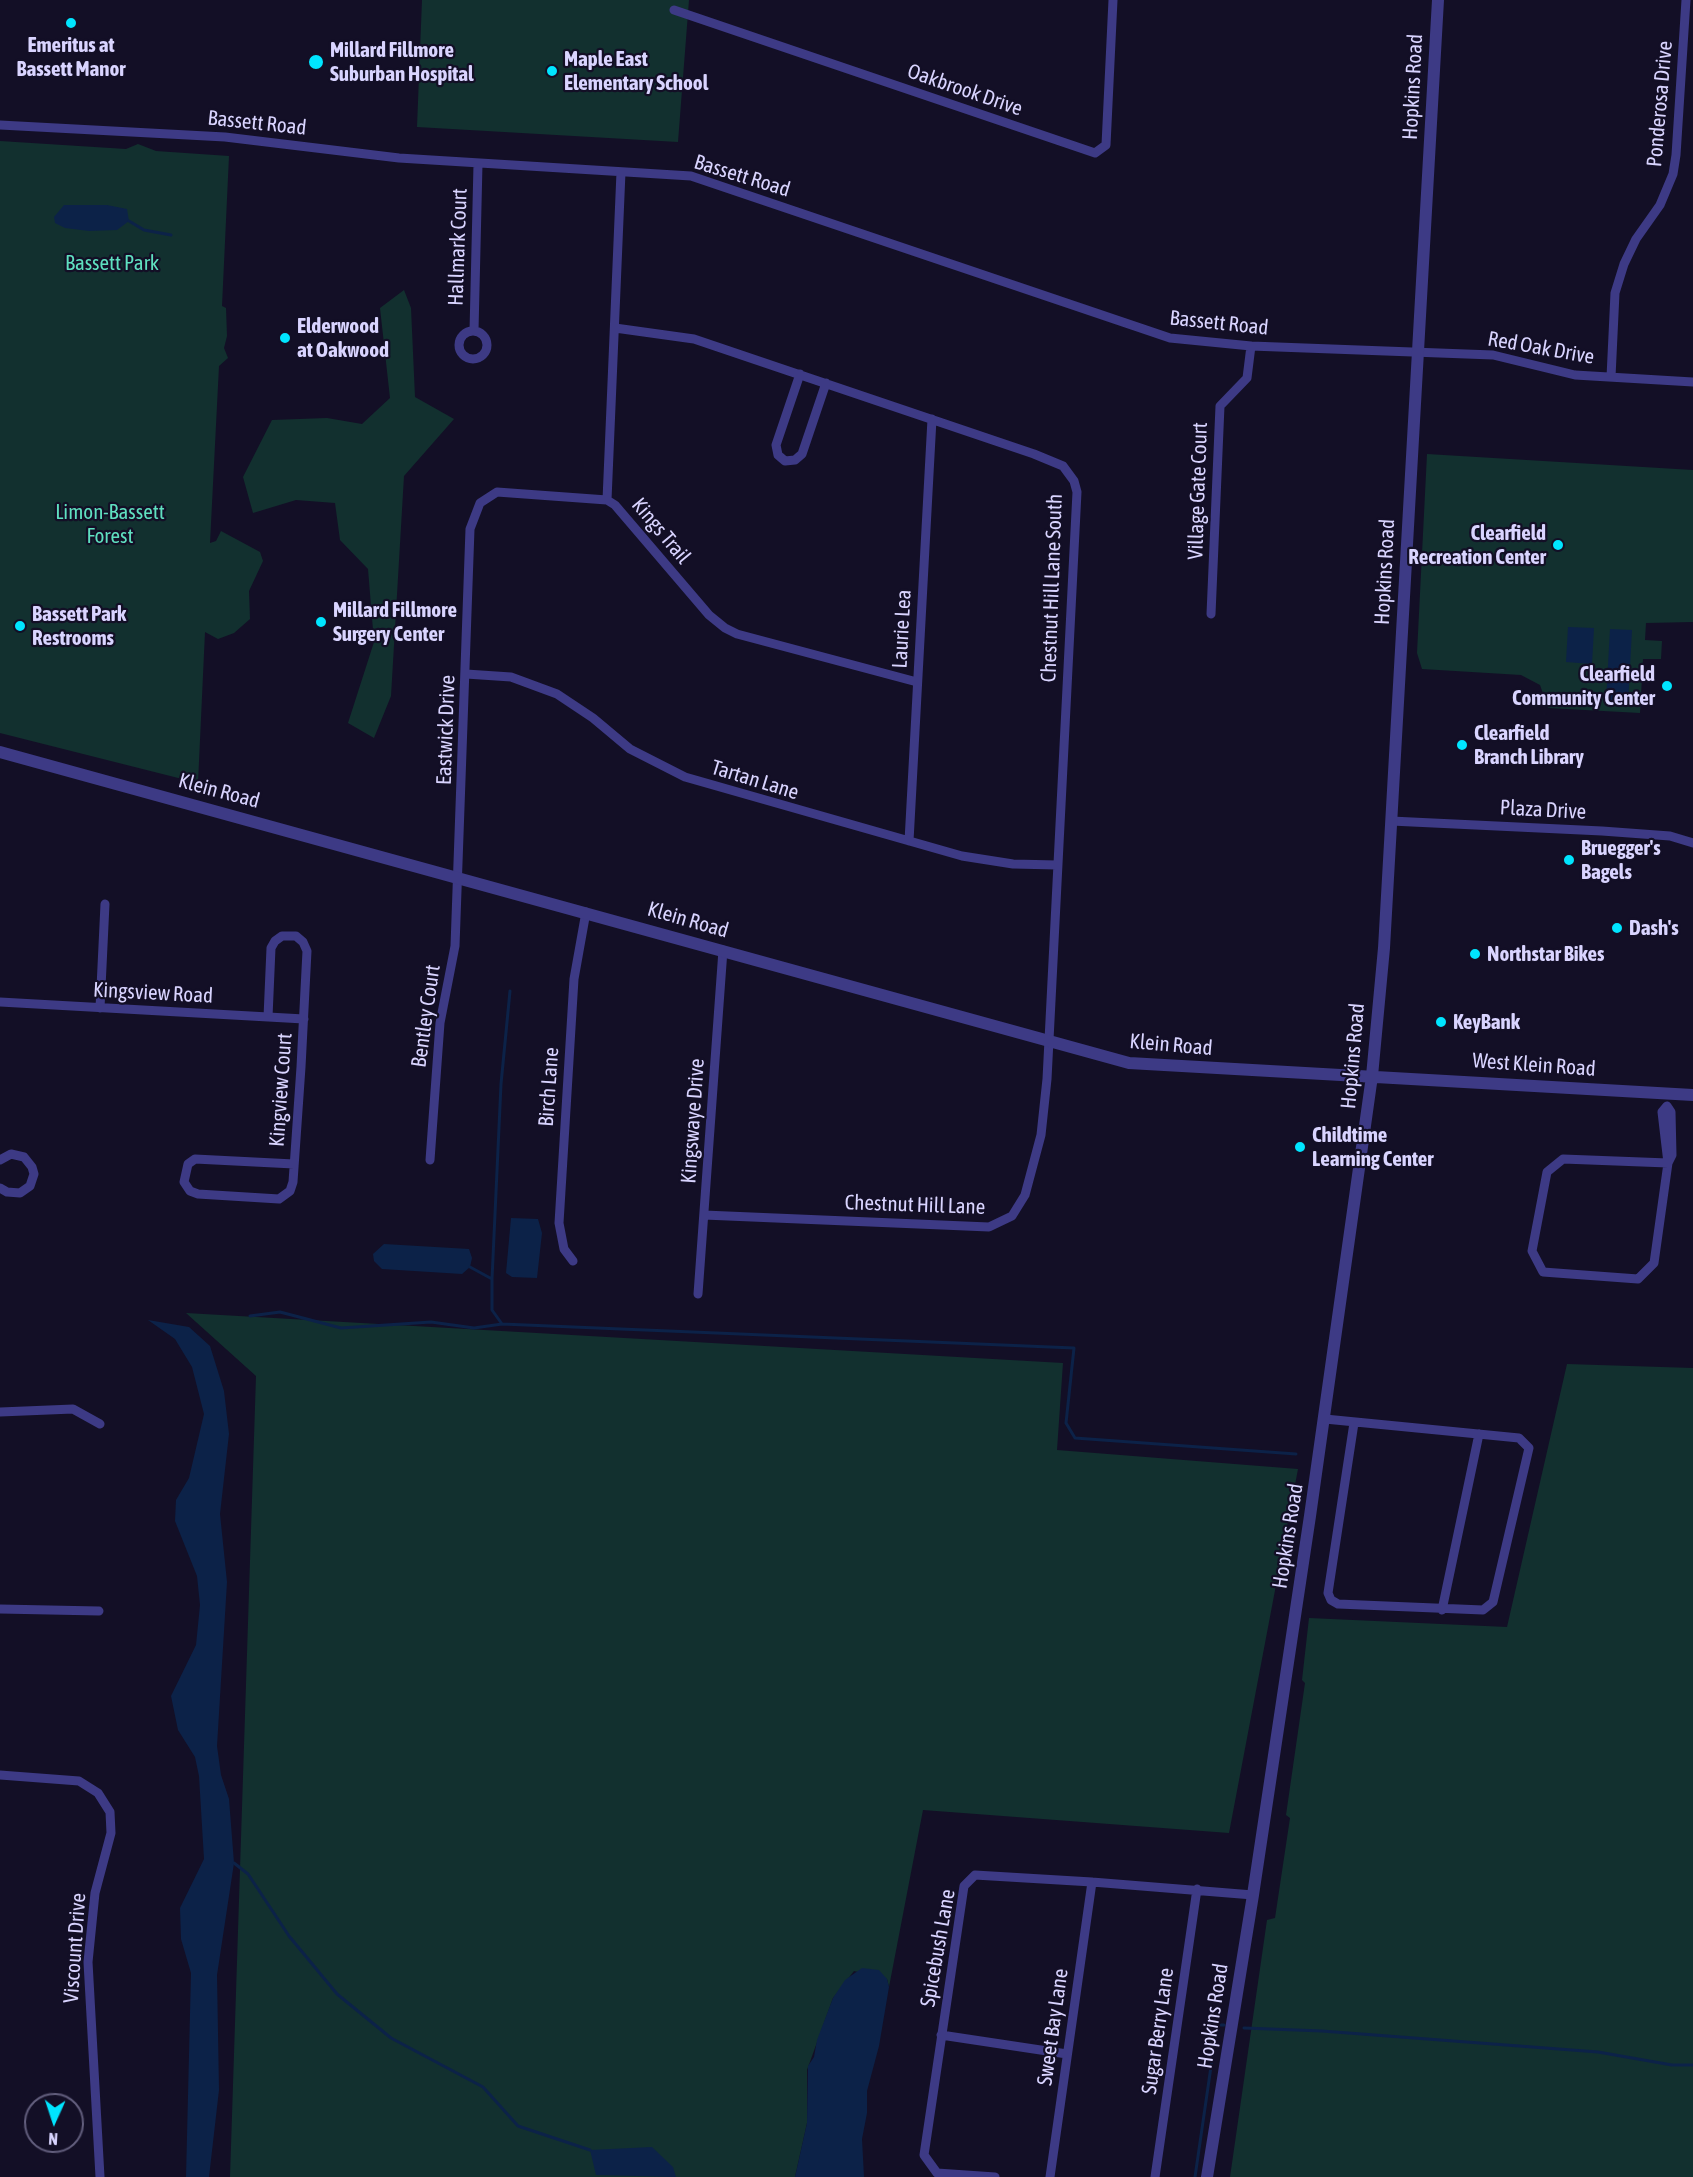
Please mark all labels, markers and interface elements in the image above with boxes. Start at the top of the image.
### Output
marker: Emeritus at Bassett Manor [64,16,78,30]
place label: Emeritus at Bassett Manor [16,32,126,82]
street label: Hopkins Road [1398,33,1428,141]
place label: Millard Fillmore Suburban Hospital [330,37,474,87]
street label: Ponderosa Drive [1642,40,1678,168]
place label: Maple East Elementary School [564,46,708,96]
marker: Millard Fillmore Suburban Hospital [307,53,325,71]
street label: Oakbrook Drive [904,59,1026,121]
marker: Maple East Elementary School [545,64,559,78]
street label: Bassett Road [206,105,308,141]
street label: Bassett Road [691,149,793,203]
street label: Hallmark Court [443,188,473,306]
park label: Bassett Park [65,250,159,276]
street label: Bassett Road [1168,305,1270,341]
place label: Elderwood at Oakwood [297,313,389,363]
street label: Red Oak Drive [1486,326,1596,370]
marker: Elderwood at Oakwood [278,331,292,345]
street label: Village Gate Court [1183,422,1213,560]
street label: Kings Trail [626,493,696,569]
street label: Chestnut Hill Lane South [1036,493,1068,683]
park label: Limon-Bassett Forest [55,499,165,549]
street label: Hopkins Road [1370,518,1400,626]
place label: Clearfield Recreation Center [1408,520,1546,570]
marker: Clearfield Recreation Center [1551,538,1565,552]
street label: Laurie Lea [887,589,917,669]
place label: Millard Fillmore Surgery Center [333,597,457,647]
place label: Bassett Park Restrooms [32,601,126,651]
marker: Millard Fillmore Surgery Center [314,615,328,629]
marker: Bassett Park Restrooms [13,619,27,633]
place label: Clearfield Community Center [1512,661,1655,711]
street label: Eastwick Drive [431,675,461,785]
marker: Clearfield Community Center [1660,679,1674,693]
place label: Clearfield Branch Library [1474,720,1584,770]
marker: Clearfield Branch Library [1455,738,1469,752]
street label: Tartan Lane [708,755,802,805]
street label: Klein Road [176,768,262,814]
street label: Plaza Drive [1499,795,1587,825]
place label: Bruegger's Bagels [1581,835,1661,885]
marker: Bruegger's Bagels [1562,853,1576,867]
street label: Klein Road [645,896,731,944]
place label: Dash's [1629,915,1679,941]
marker: Dash's [1610,921,1624,935]
place label: Northstar Bikes [1487,941,1604,967]
marker: Northstar Bikes [1468,947,1482,961]
street label: Bentley Court [406,963,446,1069]
street label: Kingsview Road [92,977,214,1009]
street label: Hopkins Road [1336,1002,1370,1110]
place label: KeyBank [1453,1009,1520,1035]
marker: KeyBank [1434,1015,1448,1029]
street label: Klein Road [1128,1029,1214,1061]
street label: Kingview Court [264,1032,298,1148]
street label: Birch Lane [534,1047,564,1127]
street label: West Klein Road [1471,1048,1597,1082]
street label: Kingswaye Drive [676,1058,710,1184]
place label: Childtime Learning Center [1312,1122,1433,1172]
marker: Childtime Learning Center [1293,1140,1307,1154]
street label: Chestnut Hill Lane [844,1190,986,1220]
street label: Hopkins Road [1267,1482,1309,1590]
street label: Spicebush Lane [915,1887,961,2009]
street label: Viscount Drive [59,1892,91,2004]
street label: Hopkins Road [1192,1962,1234,2070]
street label: Sugar Berry Lane [1137,1966,1179,2096]
street label: Sweet Bay Lane [1032,1967,1074,2087]
north arrow [24,2093,84,2153]
text: N [48,2130,58,2148]

